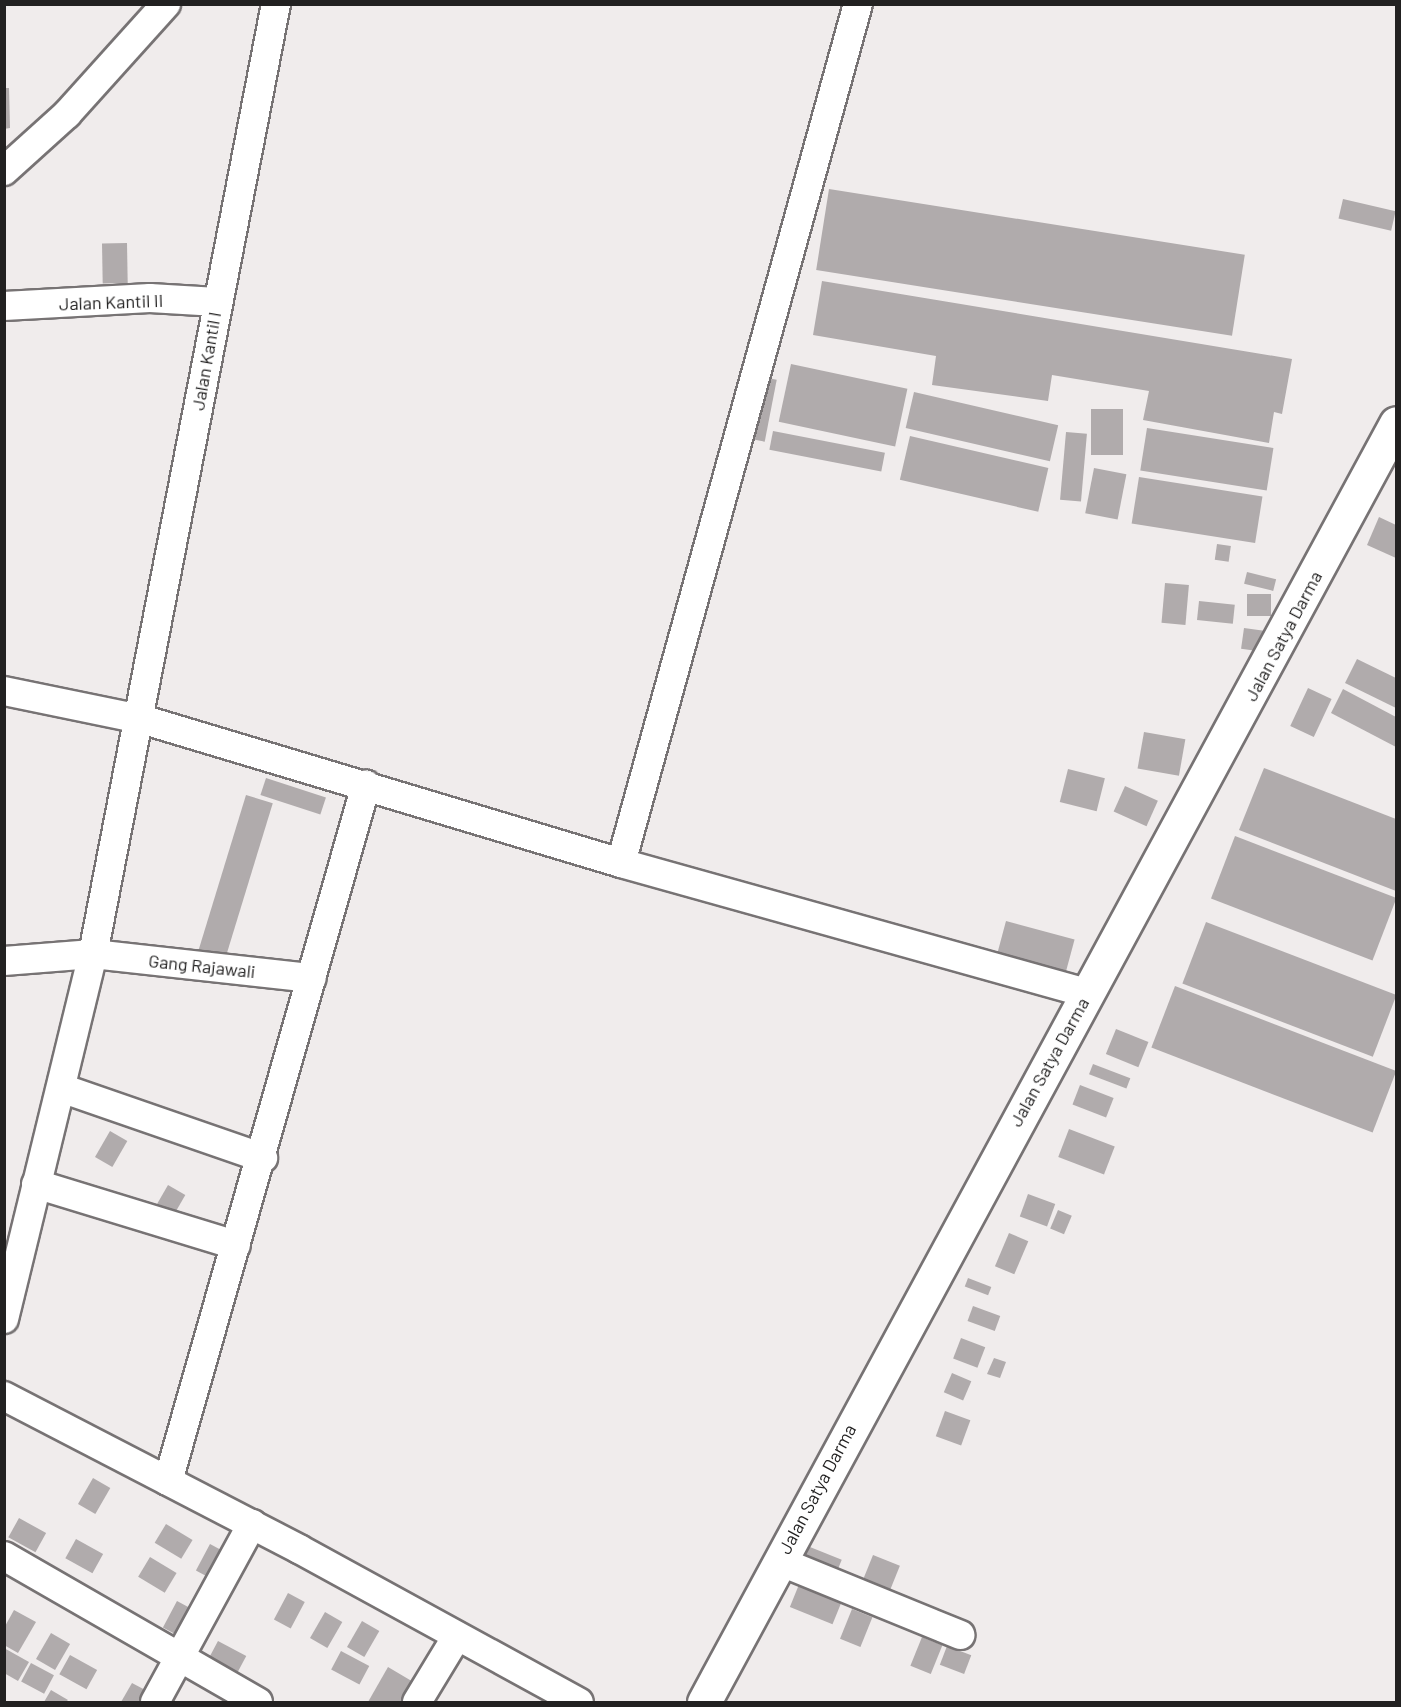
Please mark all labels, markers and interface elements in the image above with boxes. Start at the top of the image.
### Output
street label: Jalan Kantil II [58,289,164,315]
street label: Jalan Kantil I [187,310,225,412]
street label: Jalan Satya Darma [1240,567,1326,705]
street label: Gang Rajawali [147,950,257,982]
street label: Jalan Satya Darma [1005,994,1093,1130]
street label: Jalan Satya Darma [774,1420,860,1558]

